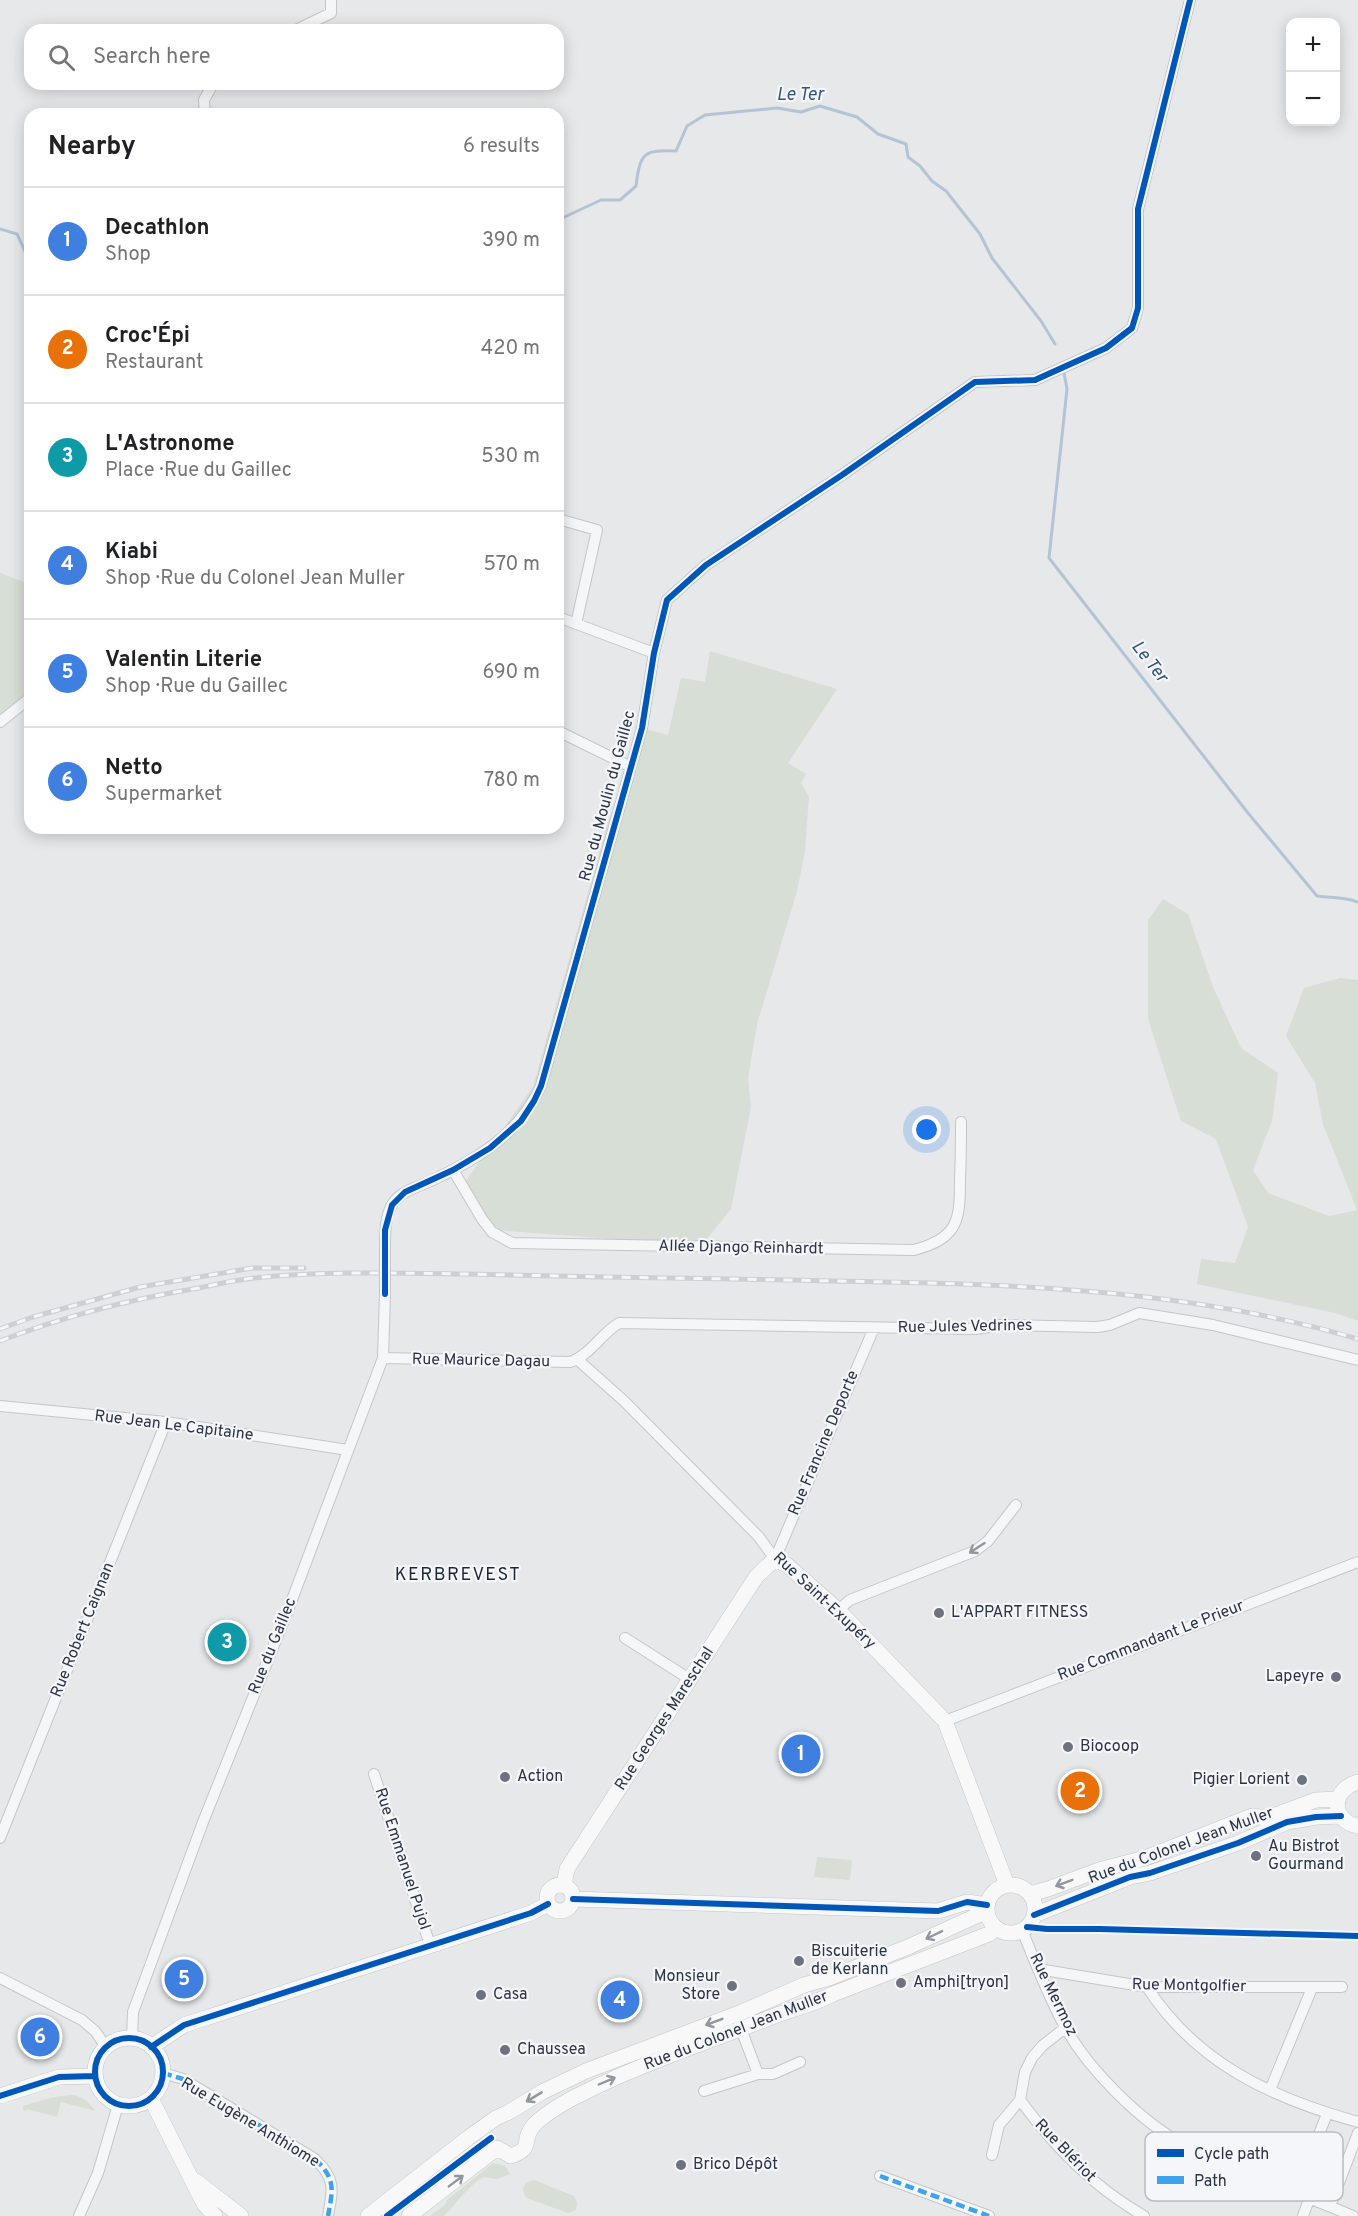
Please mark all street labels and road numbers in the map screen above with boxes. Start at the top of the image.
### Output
street label: Rue du Moulin du Gaillec [576,708,640,884]
street label: Allée Django Reinhardt [658,1237,824,1259]
street label: Rue Jules Vedrines [897,1316,1033,1338]
street label: Rue Maurice Dagau [412,1350,550,1372]
street label: Rue Francine Deporte [784,1367,864,1519]
street label: Rue Jean Le Capitaine [93,1406,255,1446]
street label: Rue Saint-Exupéry [768,1548,880,1654]
street label: Rue Robert Caignan [47,1560,119,1700]
street label: Rue du Gaillec [245,1595,301,1697]
street label: Rue Commandant Le Prieur [1055,1596,1247,1686]
street label: Rue Georges Mareschal [611,1643,719,1795]
street label: Rue Emmanuel Pujol [370,1785,434,1933]
street label: Rue du Colonel Jean Muller [1086,1803,1276,1889]
street label: Rue Mermoz [1024,1950,1082,2040]
street label: Rue Montgolfier [1132,1975,1246,1997]
street label: Rue du Colonel Jean Muller [641,1987,831,2075]
street label: Rue Eugène Anthiome [177,2074,323,2172]
street label: Rue Blériot [1030,2115,1100,2187]

